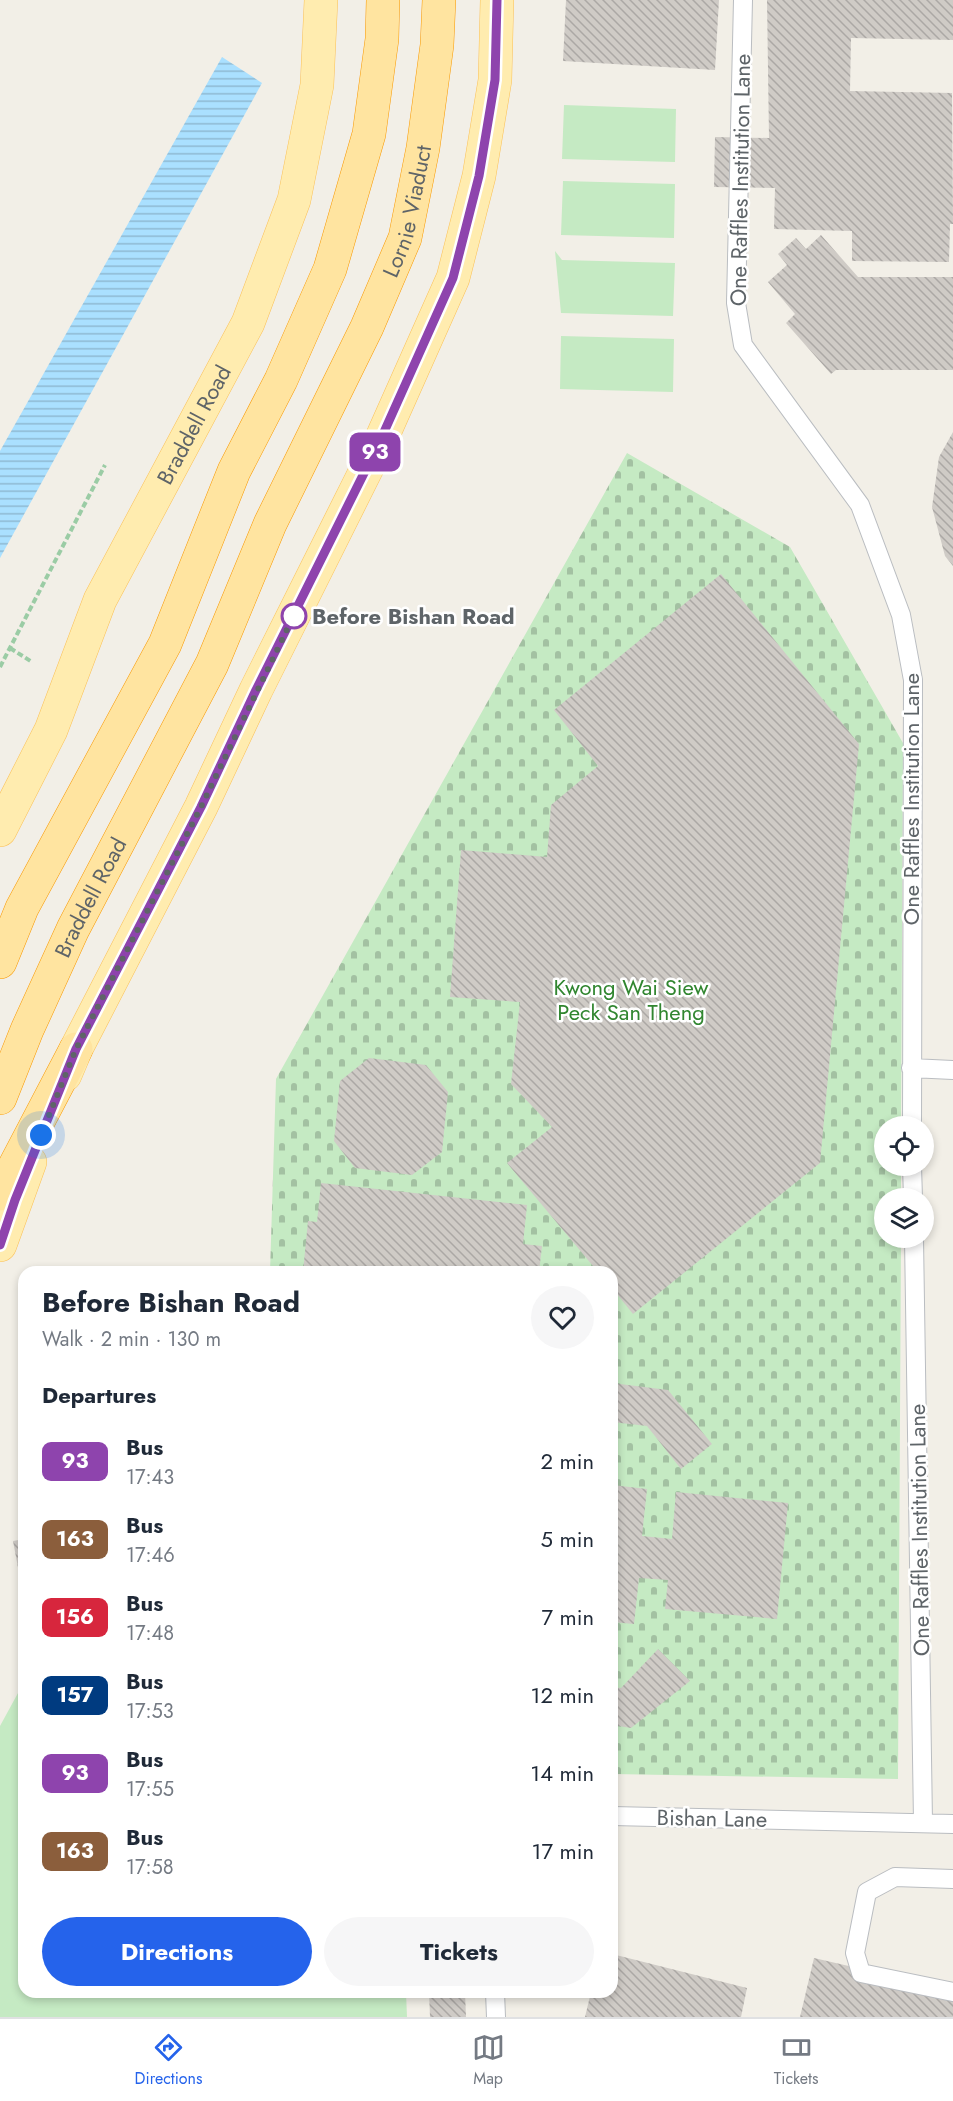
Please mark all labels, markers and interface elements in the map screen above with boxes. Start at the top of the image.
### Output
street label: One Raffles Institution Lane [722,54,758,306]
street label: Lornie Viaduct [374,142,439,282]
street label: Braddell Road [149,359,239,490]
line badge: 93 [348,432,402,472]
text: 93 [361,437,389,467]
place label: Before Bishan Road [312,600,515,632]
marker: Before Bishan Road [281,603,307,629]
street label: One Raffles Institution Lane [895,673,927,925]
street label: Braddell Road [46,832,134,963]
park label: Kwong Wai Siew Peck San Theng [554,971,708,1028]
map controls [874,1116,934,1248]
button: locate [874,1116,934,1176]
your location [26,1120,56,1150]
button: layers [874,1188,934,1248]
text: Before Bishan Road [42,1282,300,1323]
button: heart [531,1286,594,1349]
text: Walk · 2 min · 130 m [42,1325,221,1354]
text: Departures [42,1379,156,1411]
street label: One Raffles Institution Lane [901,1404,937,1656]
text: Bus [126,1431,163,1463]
text: 2 min [540,1445,594,1477]
text: 93 [61,1446,89,1476]
text: 17:43 [126,1463,174,1492]
text: Bus [126,1509,163,1541]
text: 5 min [541,1523,594,1555]
text: 163 [56,1524,94,1554]
text: 17:46 [126,1541,175,1570]
text: Bus [126,1587,163,1619]
text: 7 min [541,1601,594,1633]
text: 156 [56,1602,94,1632]
text: 17:48 [126,1619,174,1648]
text: Bus [126,1665,163,1697]
text: 12 min [531,1679,594,1711]
text: 157 [57,1680,93,1710]
text: 17:53 [126,1697,174,1726]
text: Bus [126,1743,163,1775]
text: 14 min [530,1757,594,1789]
text: 93 [61,1758,89,1788]
text: 17:55 [126,1775,174,1804]
street label: Bishan Lane [656,1801,768,1835]
text: Bus [126,1821,163,1853]
text: 17 min [532,1835,594,1867]
text: 163 [56,1836,94,1866]
text: 17:58 [126,1853,174,1882]
button: Directions [42,1917,312,1986]
button: Tickets [324,1917,594,1986]
tab: Directions [135,2031,202,2090]
tab: Map [472,2031,505,2090]
tab: Tickets [774,2031,818,2090]

